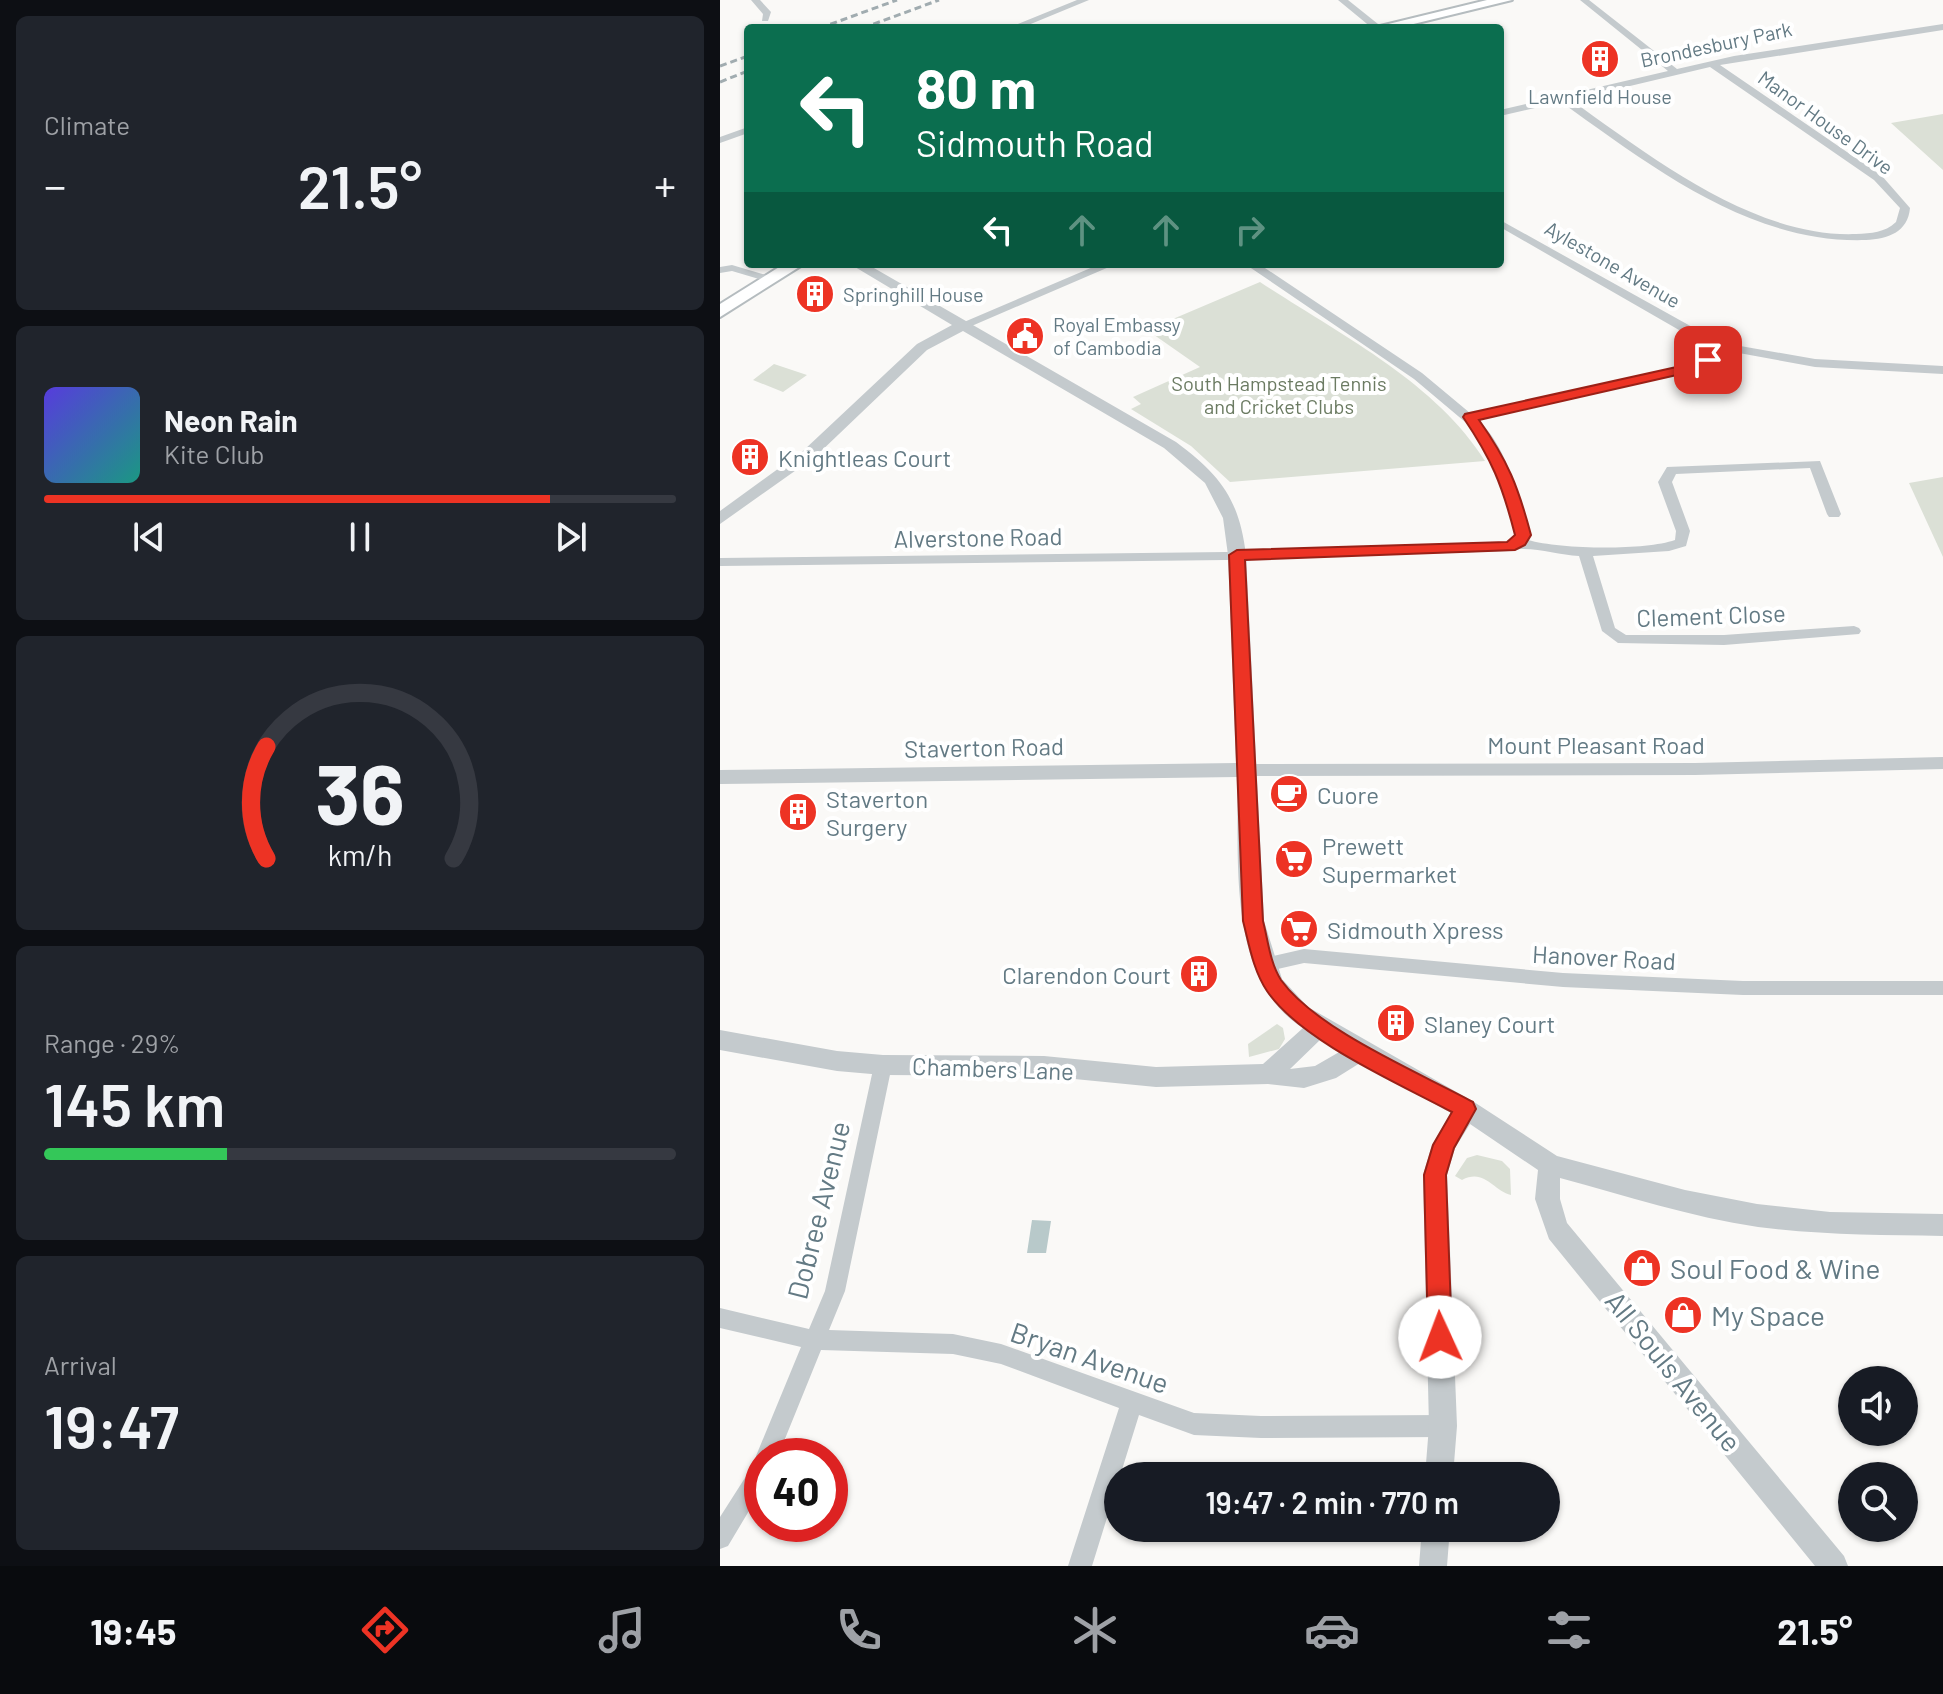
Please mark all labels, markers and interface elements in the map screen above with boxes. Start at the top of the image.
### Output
street label: Brondesbury Park [1638,16,1794,72]
building icon: Lawnfield House [1579,38,1621,80]
text: 80 m [916,53,1036,120]
icon: left [784,56,888,160]
street label: Manor House Drive [1754,65,1898,179]
place label: Lawnfield House [1528,84,1672,108]
text: Climate [44,109,130,140]
text: Sidmouth Road [916,121,1154,164]
text: 21.5° [298,149,422,221]
text: − [44,158,66,211]
text: + [654,158,676,211]
icon: left [976,208,1020,252]
icon: ahead [1060,208,1104,252]
icon: ahead [1144,208,1188,252]
icon: right [1228,208,1272,252]
street label: Aylestone Avenue [1541,216,1685,312]
building icon: Springhill House [794,273,836,315]
place label: Springhill House [843,282,984,306]
place label: Royal Embassy of Cambodia [1053,312,1181,359]
public building icon: Royal Embassy of Cambodia [1004,315,1046,357]
pin [1674,326,1742,394]
icon: arrive [1686,338,1730,382]
park label: South Hampstead Tennis and Cricket Clubs [1171,371,1387,418]
text: Neon Rain [164,402,298,438]
building icon: Knightleas Court [729,436,771,478]
text: Kite Club [164,438,265,469]
place label: Knightleas Court [778,443,951,472]
icon: previous [127,515,171,559]
icon: pause [338,515,382,559]
icon: next [549,515,593,559]
street label: Alverstone Road [893,521,1063,553]
street label: Clement Close [1636,598,1786,632]
street label: Mount Pleasant Road [1487,730,1705,759]
street label: Staverton Road [904,731,1064,763]
text: 36 [315,742,405,842]
cafe icon: Cuore [1268,773,1310,815]
place label: Cuore [1317,780,1379,809]
place label: Staverton Surgery [826,784,928,841]
building icon: Staverton Surgery [777,791,819,833]
place label: Prewett Supermarket [1322,831,1457,888]
text: km/h [328,837,392,872]
supermarket icon: Prewett Supermarket [1273,838,1315,880]
supermarket icon: Sidmouth Xpress [1278,908,1320,950]
place label: Sidmouth Xpress [1327,915,1504,944]
street label: Hanover Road [1531,939,1677,975]
building icon: Clarendon Court [1178,953,1220,995]
place label: Clarendon Court [1002,960,1171,989]
building icon: Slaney Court [1375,1002,1417,1044]
place label: Slaney Court [1424,1009,1555,1038]
text: Range · 29% [44,1027,180,1058]
street label: Chambers Lane [912,1051,1074,1085]
text: 145 km [44,1067,225,1139]
street label: Dobree Avenue [779,1117,857,1303]
shop icon: Soul Food & Wine [1621,1247,1663,1289]
place label: Soul Food & Wine [1670,1251,1880,1285]
street label: All Souls Avenue [1599,1284,1749,1458]
shop icon: My Space [1662,1294,1704,1336]
position arrow [1398,1295,1482,1379]
place label: My Space [1711,1298,1825,1332]
street label: Bryan Avenue [1006,1314,1174,1400]
text: Arrival [44,1349,117,1380]
map controls [1838,1366,1918,1542]
button: sound [1838,1366,1918,1446]
text: 19:47 [44,1389,179,1461]
speed limit sign: 40 [744,1438,848,1542]
button: search [1838,1462,1918,1542]
text: 19:47 · 2 min · 770 m [1205,1484,1459,1520]
icon: directions [357,1602,413,1658]
icon: music [594,1602,650,1658]
icon: phone [831,1602,887,1658]
icon: climate [1067,1602,1123,1658]
icon: car [1304,1602,1360,1658]
icon: filters [1541,1602,1597,1658]
text: 19:45 [90,1609,176,1652]
text: 21.5° [1777,1609,1853,1652]

